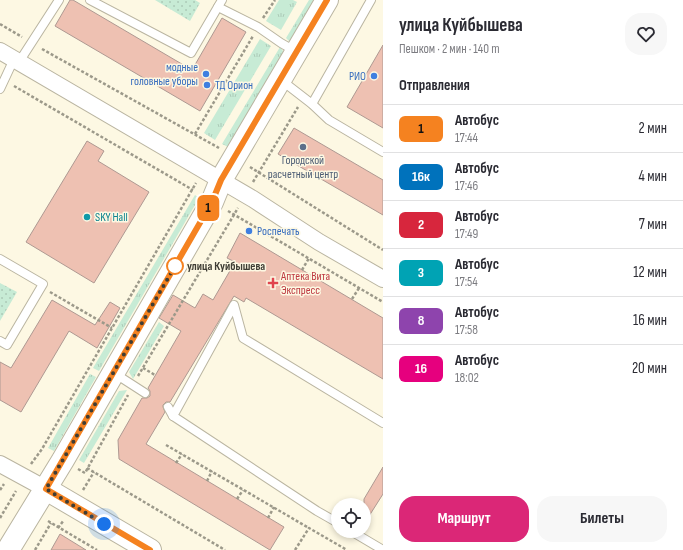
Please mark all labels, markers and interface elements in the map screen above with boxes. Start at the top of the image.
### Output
button: heart [625,13,667,55]
text: улица Куйбышева [399,14,523,37]
text: Пешком · 2 мин · 140 m [399,41,500,57]
place label: модные головные уборы [130,60,198,89]
marker: модные головные уборы [201,69,211,79]
place label: РИО [349,69,366,84]
marker: РИО [369,71,379,81]
text: Отправления [399,76,470,95]
place label: ТД Орион [215,78,253,93]
marker: ТД Орион [202,80,212,90]
text: Автобус [455,111,499,130]
text: 2 мин [639,119,667,138]
text: 1 [418,120,424,137]
text: 17:44 [455,130,478,146]
marker: Городской расчетный центр [298,142,308,152]
place label: Городской расчетный центр [268,153,338,182]
text: Автобус [455,159,499,178]
text: 4 мин [638,167,667,186]
text: 16к [412,168,430,185]
text: 17:46 [455,178,478,194]
line badge: 1 [195,195,221,221]
text: 1 [205,199,211,216]
text: Автобус [455,207,499,226]
place label: SKY Hall [95,210,128,225]
marker: SKY Hall [82,212,92,222]
text: 7 мин [639,215,667,234]
text: 2 [418,216,424,233]
place label: Роспечать [257,224,300,239]
marker: Роспечать [244,226,254,236]
text: 17:49 [455,226,478,242]
text: Автобус [455,255,499,274]
marker: улица Куйбышева [166,257,184,275]
place label: улица Куйбышева [187,259,265,274]
text: 12 мин [633,263,667,282]
text: 3 [418,264,424,281]
place label: Аптека Вита Экспресс [280,269,331,298]
text: 17:54 [455,274,478,290]
marker: Аптека Вита Экспресс [268,278,278,288]
text: Автобус [455,303,499,322]
text: 16 мин [633,311,667,330]
text: 8 [418,312,424,329]
text: 17:58 [455,322,478,338]
text: Автобус [455,351,499,370]
text: 20 мин [632,359,667,378]
text: 16 [415,360,427,377]
text: 18:02 [455,370,479,386]
button: Маршрут [399,496,529,542]
button: Билеты [537,496,667,542]
map controls [331,498,371,538]
button: locate [331,498,371,538]
your location [94,514,114,534]

